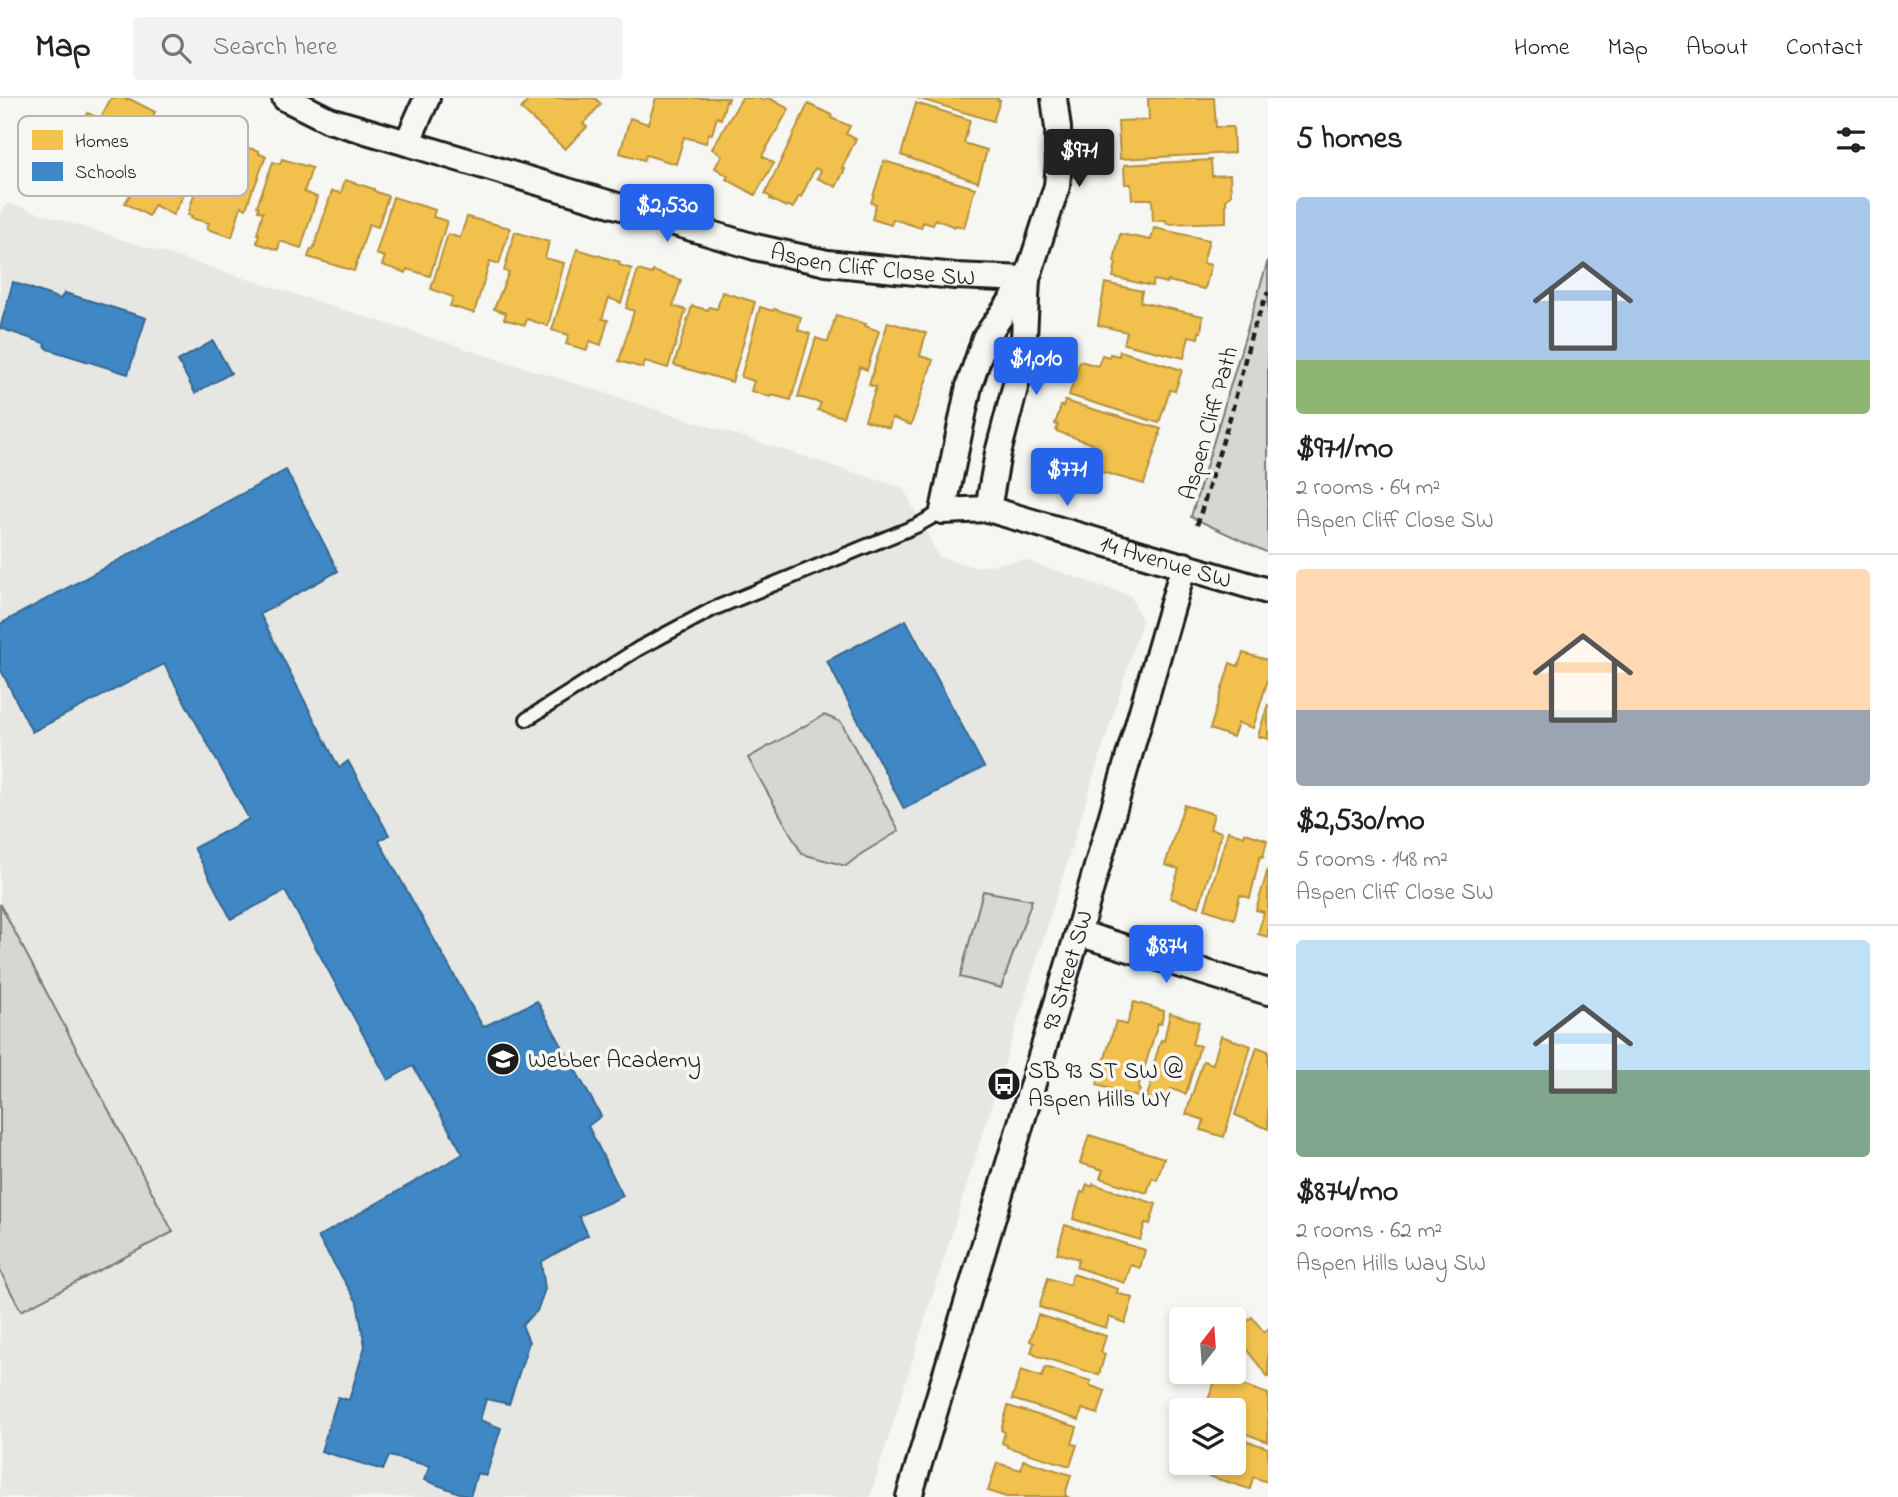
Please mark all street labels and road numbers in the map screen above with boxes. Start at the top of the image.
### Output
street label: Aspen Cliff Close SW [767,236,976,297]
street label: Aspen Cliff Path [1172,343,1249,505]
street label: 14 Avenue SW [1095,528,1235,599]
street label: 93 Street SW [1035,907,1104,1035]

